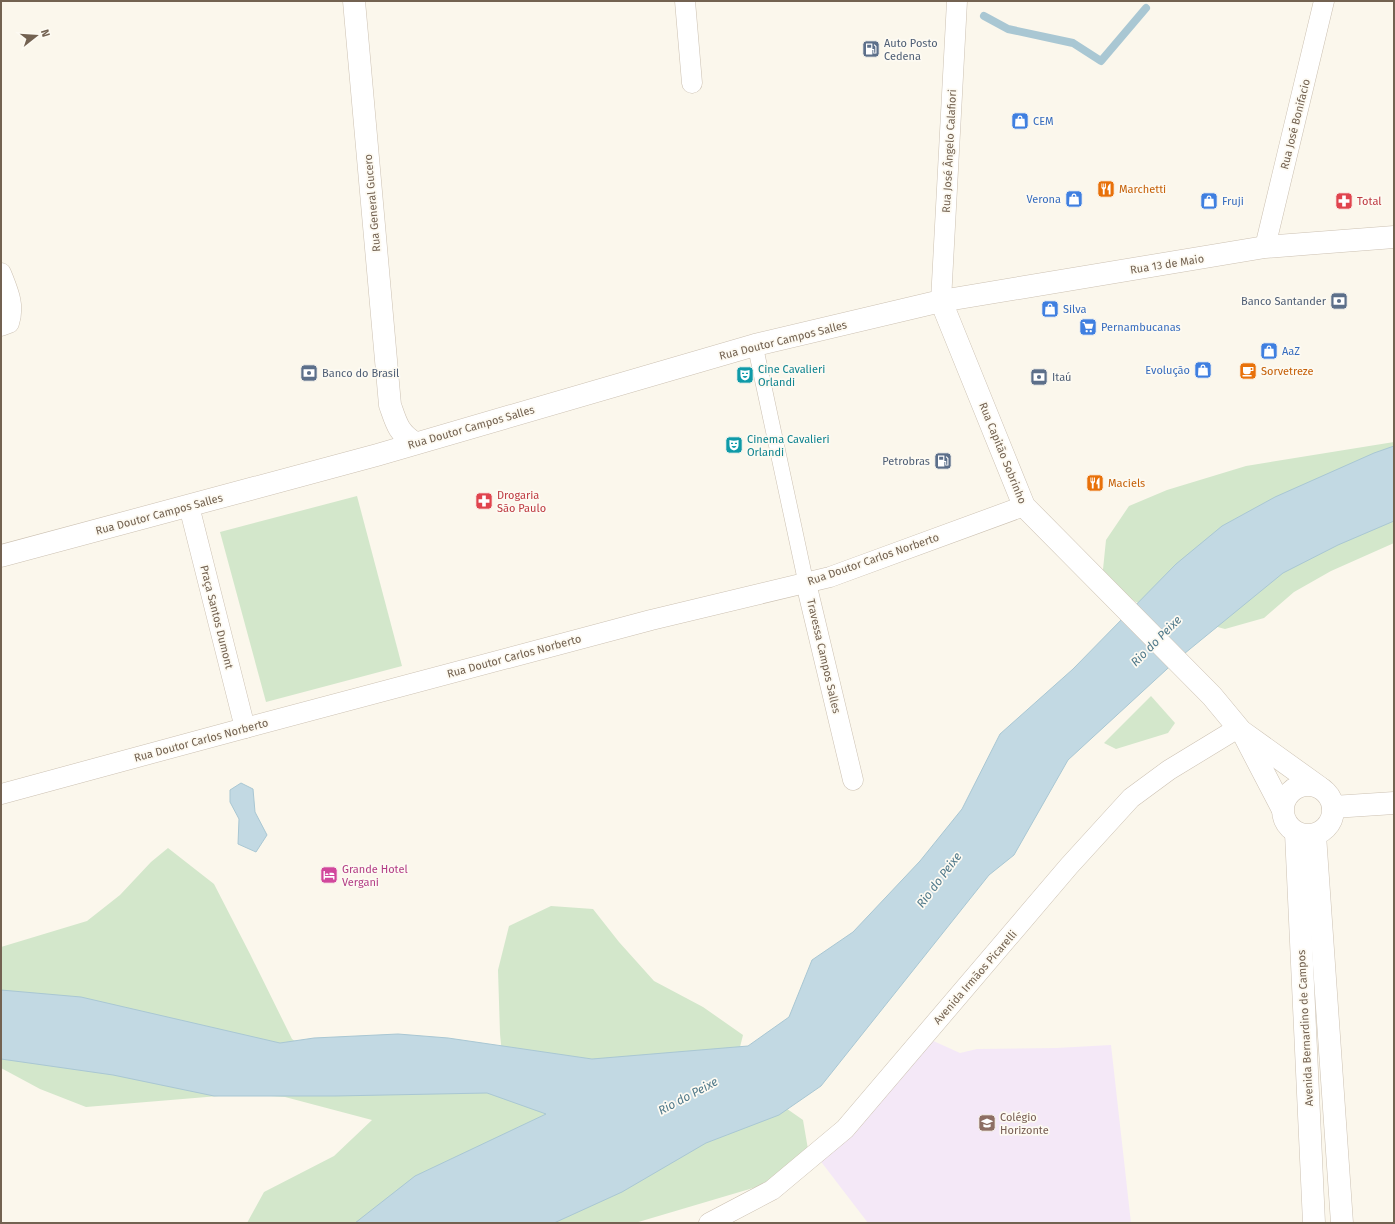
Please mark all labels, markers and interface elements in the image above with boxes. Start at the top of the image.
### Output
north arrow [16,16,56,56]
text: N [38,28,52,39]
place label: Auto Posto Cedena [884,37,938,63]
fuel station icon: Auto Posto Cedena [861,39,881,59]
street label: Rua José Bonifacio [1278,78,1313,171]
street label: Rua José Ângelo Calafiori [940,89,959,213]
shop icon: CEM [1010,111,1030,131]
place label: CEM [1033,115,1054,128]
street label: Rua General Gucero [362,154,383,252]
restaurant icon: Marchetti [1096,179,1116,199]
place label: Marchetti [1119,183,1166,196]
shop icon: Verona [1064,189,1084,209]
shop icon: Fruji [1199,191,1219,211]
pharmacy icon: Total [1334,191,1354,211]
place label: Verona [1026,193,1061,206]
place label: Fruji [1222,195,1244,208]
place label: Total [1357,195,1382,208]
street label: Rua 13 de Maio [1129,252,1205,277]
bank icon: Banco Santander [1329,291,1349,311]
place label: Banco Santander [1241,295,1327,308]
shop icon: Silva [1040,299,1060,319]
place label: Silva [1063,303,1086,316]
supermarket icon: Pernambucanas [1078,317,1098,337]
street label: Rua Doutor Campos Salles [718,318,848,363]
place label: Pernambucanas [1101,321,1181,334]
shop icon: AaZ [1259,341,1279,361]
place label: AaZ [1282,345,1300,358]
shop icon: Evolução [1193,360,1213,380]
cafe icon: Sorvetreze [1238,361,1258,381]
bank icon: Banco do Brasil [299,363,319,383]
place label: Cine Cavalieri Orlandi [758,363,825,389]
place label: Evolução [1145,364,1190,377]
theatre icon: Cine Cavalieri Orlandi [735,365,755,385]
place label: Sorvetreze [1261,365,1314,378]
place label: Banco do Brasil [322,367,399,380]
bank icon: Itaú [1029,367,1049,387]
place label: Itaú [1052,371,1072,384]
street label: Rua Capitão Sobrinho [976,400,1029,506]
street label: Rua Doutor Campos Salles [406,403,536,452]
place label: Cinema Cavalieri Orlandi [747,433,830,459]
theatre icon: Cinema Cavalieri Orlandi [724,435,744,455]
fuel station icon: Petrobras [933,451,953,471]
place label: Petrobras [882,455,930,468]
restaurant icon: Maciels [1085,473,1105,493]
place label: Maciels [1108,477,1145,490]
place label: Drogaria São Paulo [497,489,546,515]
street label: Rua Doutor Campos Salles [94,491,224,538]
pharmacy icon: Drogaria São Paulo [474,491,494,511]
street label: Rua Doutor Carlos Norberto [806,531,941,588]
street label: Praça Santos Dumont [197,564,236,670]
street label: Travessa Campos Salles [804,598,843,715]
water label: Rio do Peixe [1128,613,1184,669]
street label: Rua Doutor Carlos Norberto [446,632,583,681]
street label: Rua Doutor Carlos Norberto [133,716,270,765]
water label: Rio do Peixe [914,850,964,910]
place label: Grande Hotel Vergani [342,863,408,889]
hotel icon: Grande Hotel Vergani [319,865,339,885]
street label: Avenida Irmãos Picarelli [931,928,1020,1027]
street label: Avenida Bernardino de Campos [1295,949,1316,1106]
water label: Rio do Peixe [656,1074,720,1118]
place label: Colégio Horizonte [1000,1111,1049,1137]
school or university icon: Colégio Horizonte [977,1113,997,1133]

